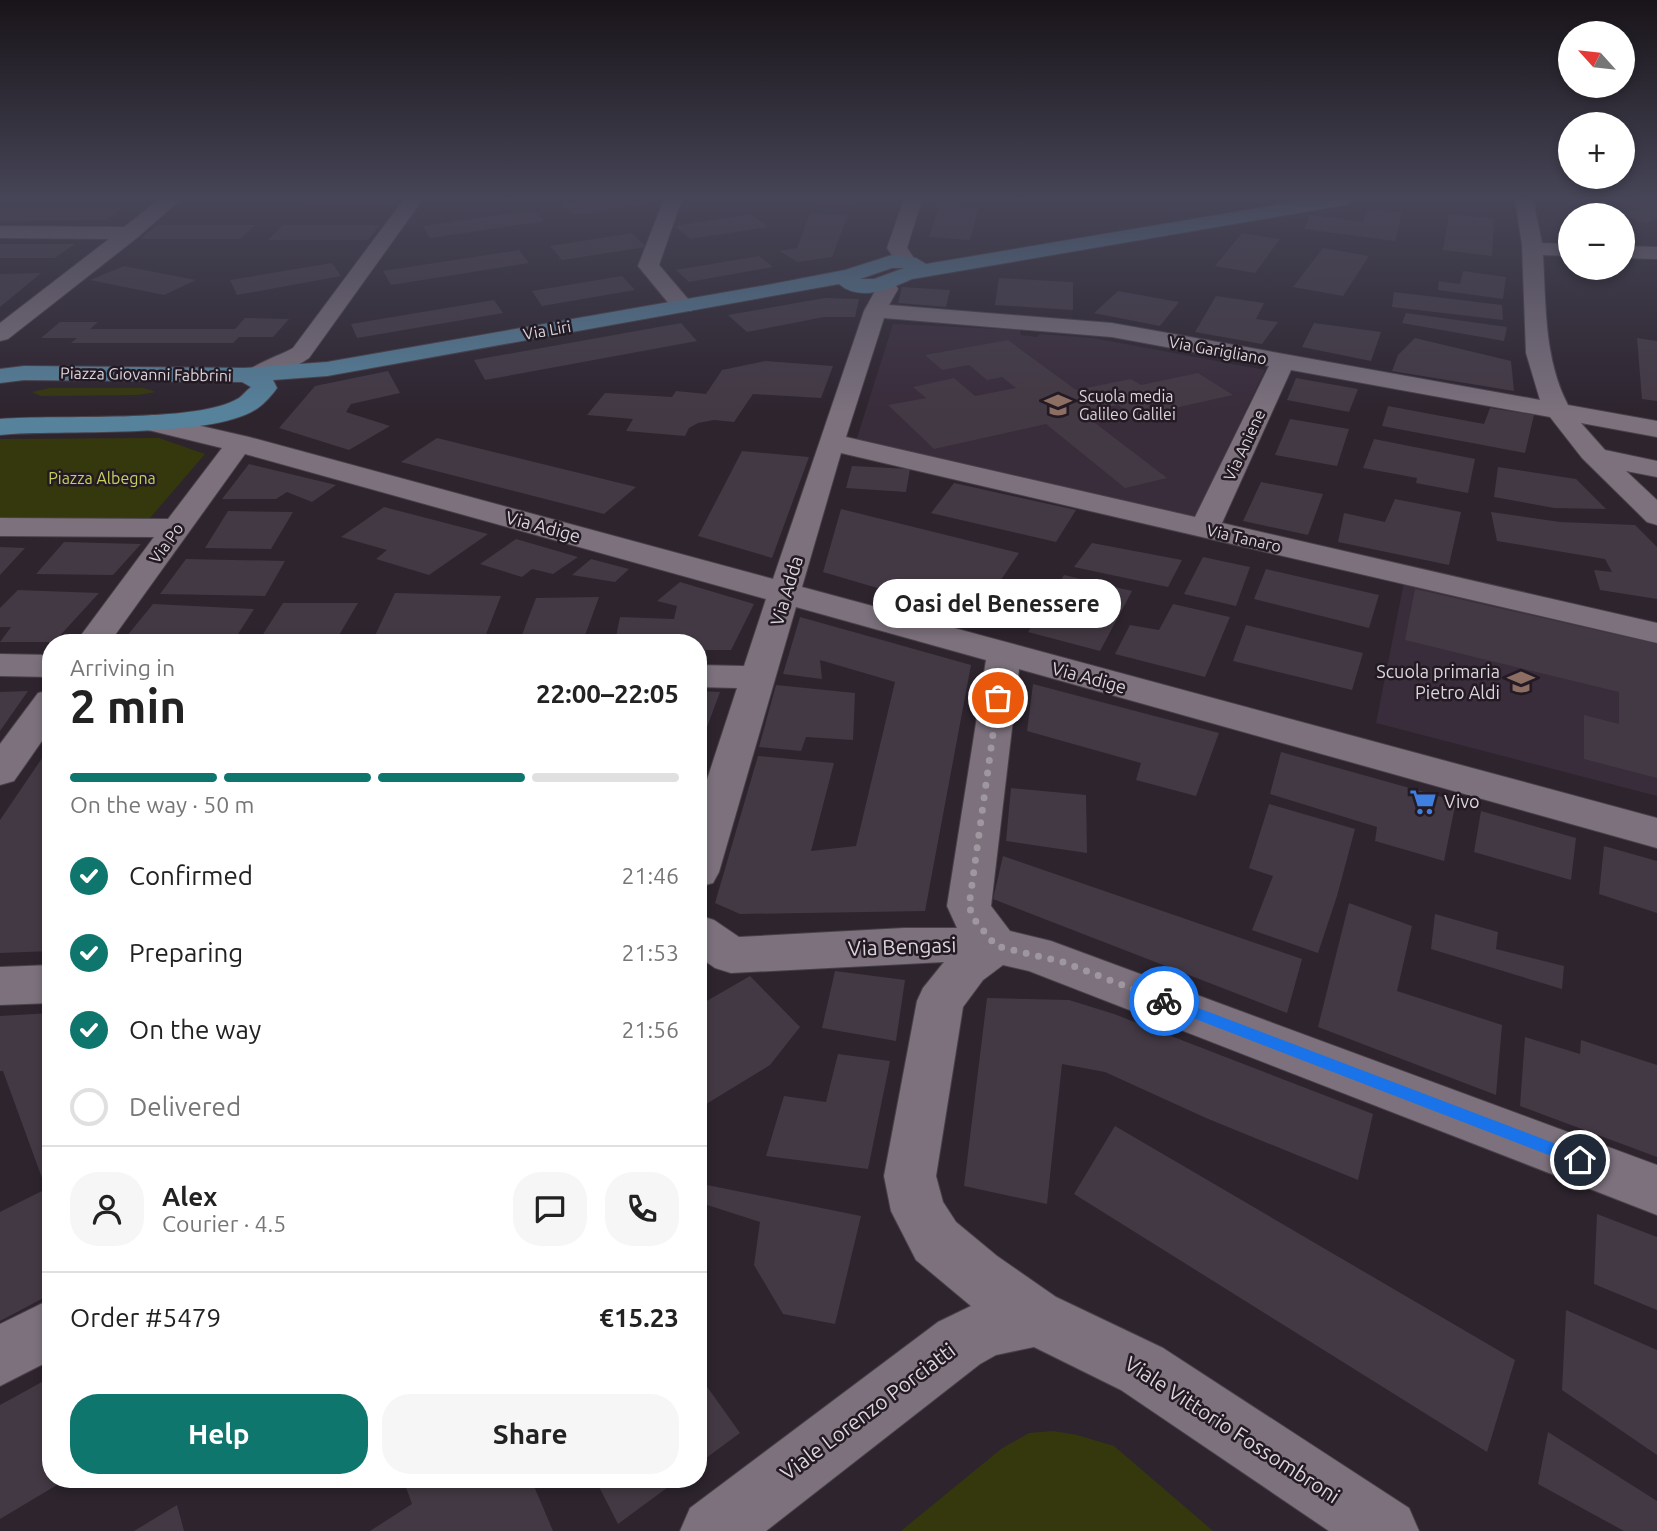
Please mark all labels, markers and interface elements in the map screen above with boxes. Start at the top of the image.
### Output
north arrow [1558,21,1634,98]
map controls [1558,21,1635,280]
button: + [1558,112,1635,189]
button: − [1558,203,1635,280]
street label: Via Liri [522,317,572,343]
street label: Via Garigliano [1168,333,1268,367]
street label: Piazza Giovanni Fabbrini [60,364,232,384]
place label: Scuola media Galileo Galilei [1079,387,1176,423]
school or university icon: Scuola media Galileo Galilei [1043,390,1073,420]
street label: Via Aniene [1220,406,1268,484]
park label: Piazza Albegna [48,469,156,487]
street label: Via Adige [504,506,583,546]
street label: Via Po [145,519,187,567]
street label: Via Tanaro [1205,521,1283,555]
street label: Via Adda [766,553,806,628]
callout: Oasi del Benessere [874,579,1122,628]
text: Oasi del Benessere [894,591,1100,616]
text: Arriving in [70,655,175,680]
street label: Via Adige [1050,657,1129,697]
place label: Scuola primaria Pietro Aldi [1376,661,1500,702]
school or university icon: Scuola primaria Pietro Aldi [1506,667,1536,697]
pin [968,668,1028,728]
text: 22:00–22:05 [536,679,679,708]
icon: bag [979,679,1017,717]
text: 2 min [70,680,186,732]
supermarket icon: Vivo [1408,787,1438,817]
place label: Vivo [1444,791,1480,811]
text: On the way · 50 m [70,792,254,817]
icon: check [70,857,108,895]
text: Confirmed [129,861,253,890]
text: 21:46 [621,863,679,888]
street label: Via Bengasi [847,932,957,960]
icon: check [70,934,108,972]
text: Preparing [129,938,243,967]
text: 21:53 [621,940,679,965]
courier [1129,966,1199,1036]
icon: bike [1145,982,1183,1020]
icon: check [70,1011,108,1049]
text: On the way [129,1015,261,1044]
text: 21:56 [621,1017,679,1042]
text: Delivered [129,1092,241,1121]
pin [1550,1130,1610,1190]
icon: home [1561,1141,1599,1179]
button: person [70,1172,144,1246]
button: chat [513,1172,587,1246]
button: phone [605,1172,679,1246]
text: Alex [162,1182,217,1211]
text: Courier · 4.5 [162,1211,286,1236]
text: Order #5479 [70,1303,221,1332]
text: €15.23 [599,1303,679,1332]
street label: Viale Lorenzo Porciatti [775,1338,960,1485]
street label: Viale Vittorio Fossombroni [1121,1351,1344,1508]
button: Help [70,1394,368,1474]
button: Share [382,1394,679,1474]

